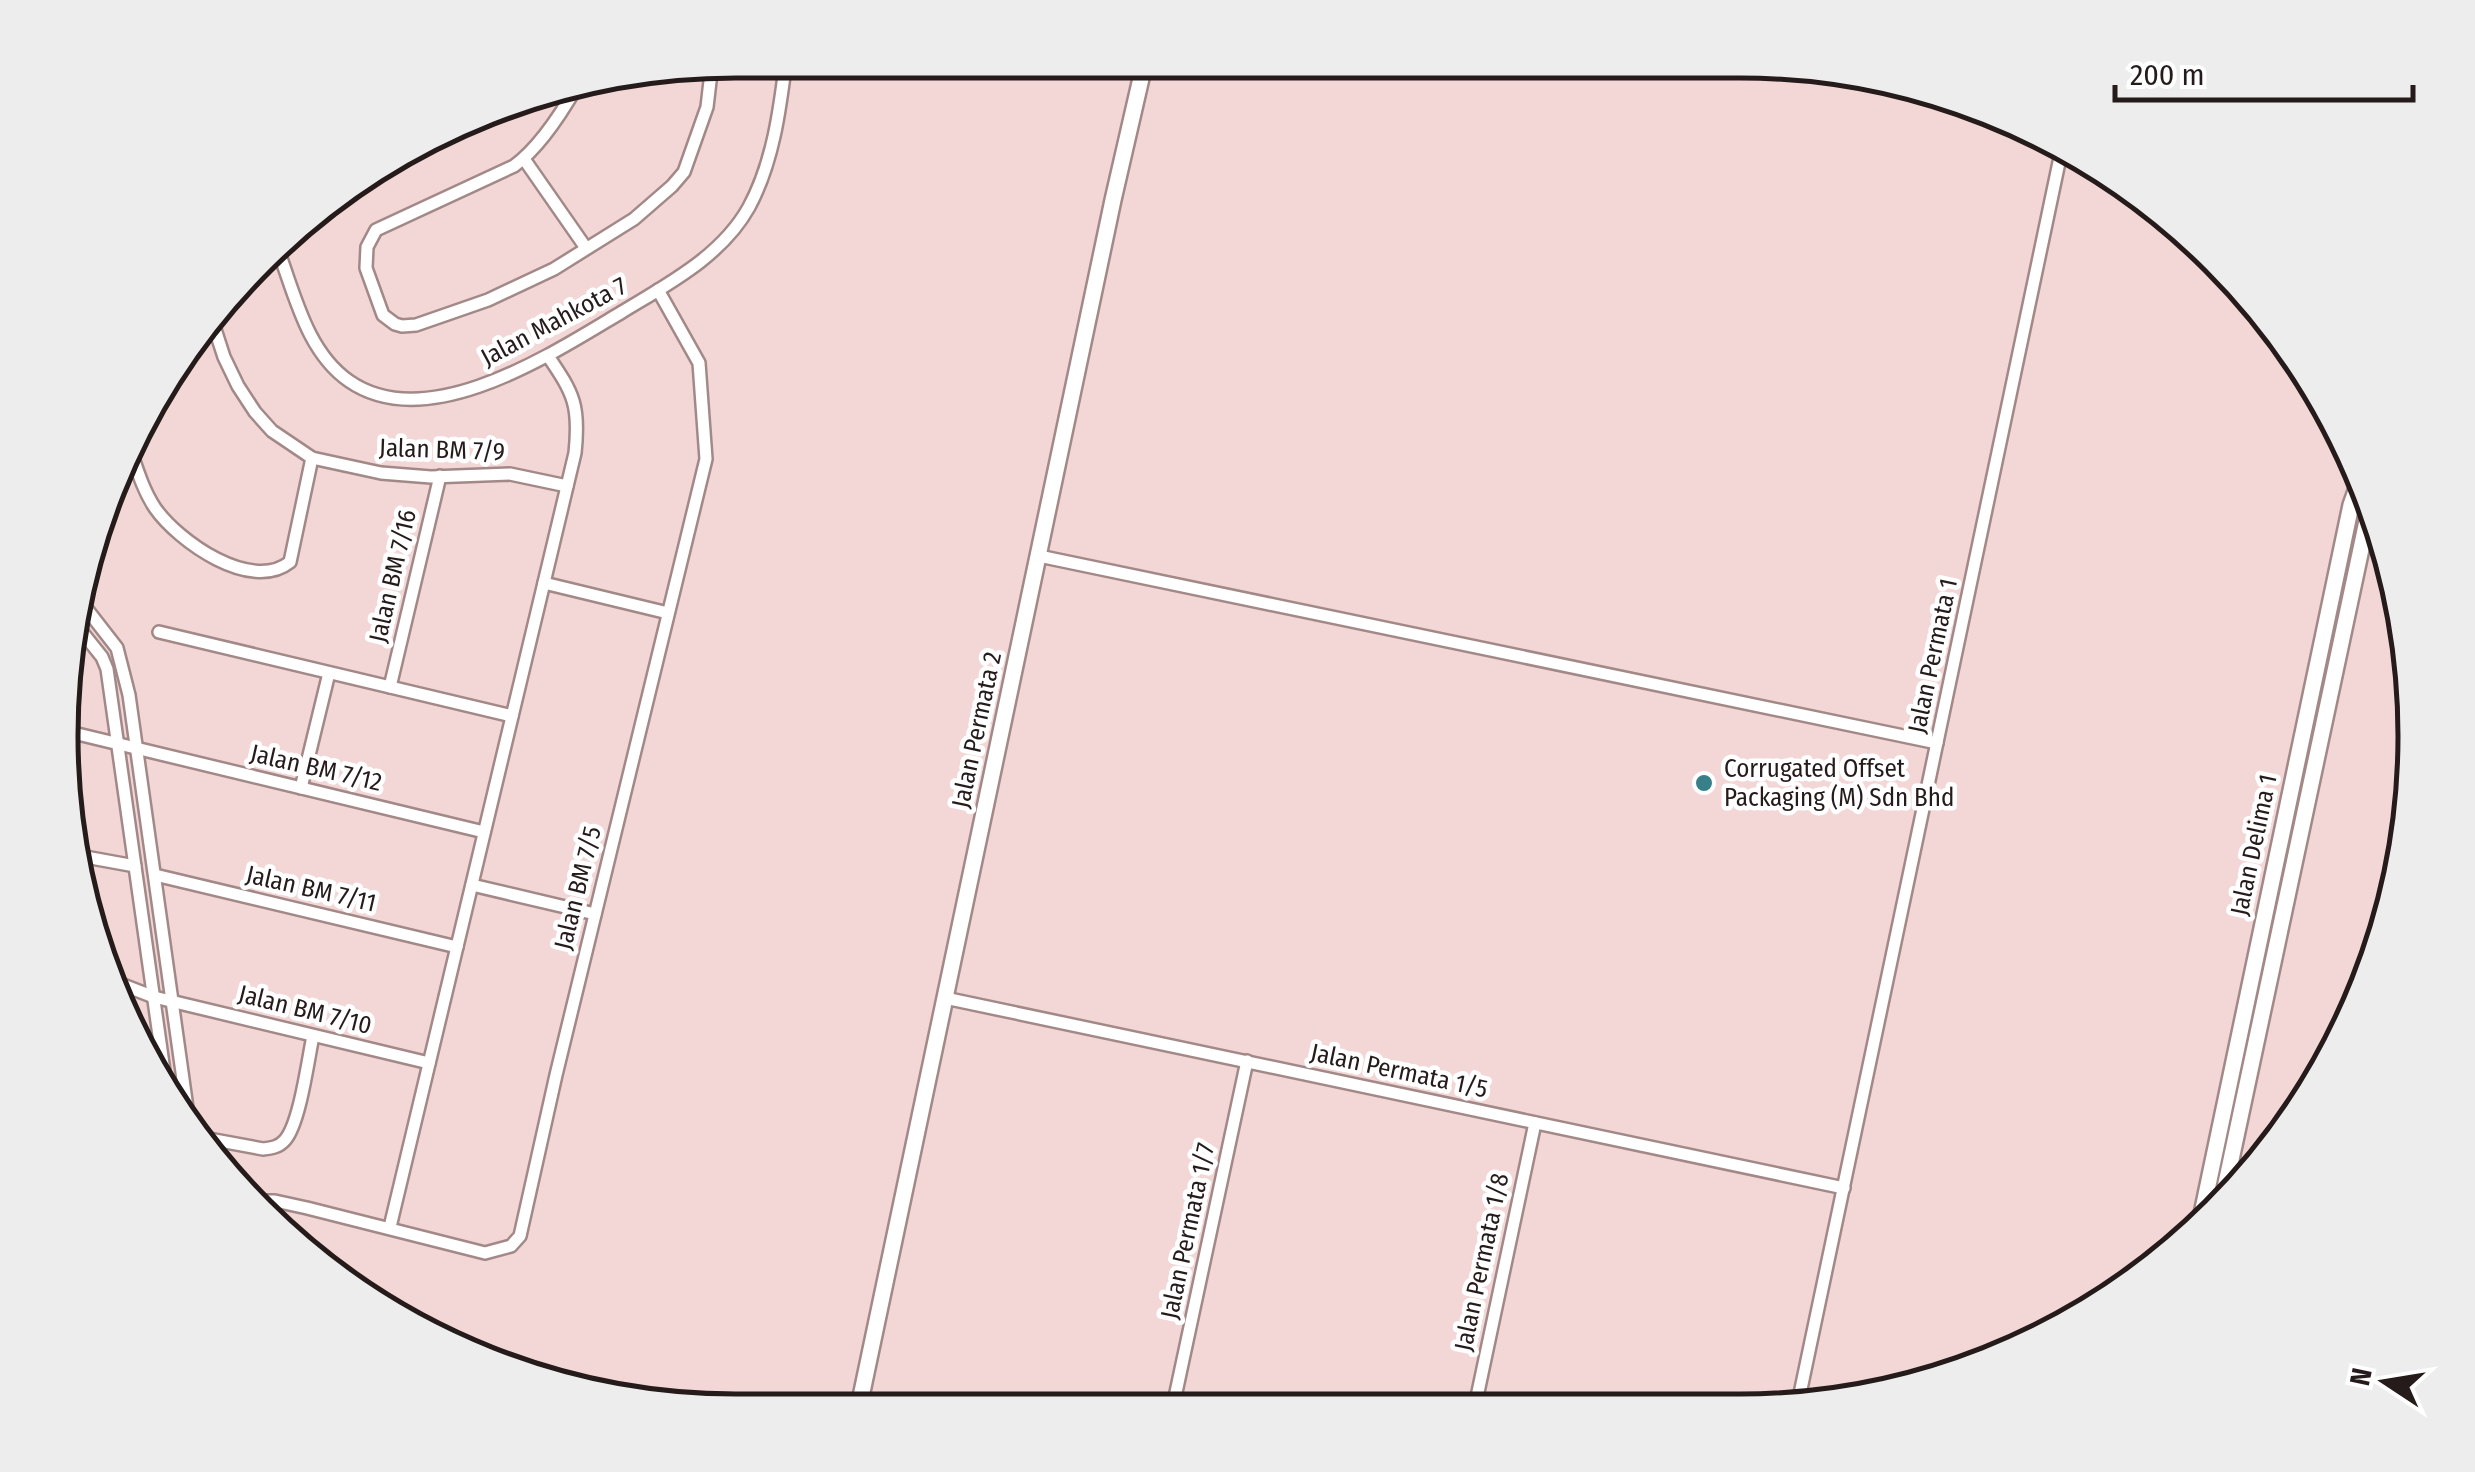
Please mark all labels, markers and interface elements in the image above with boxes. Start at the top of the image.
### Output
scale bar [2115,40,2412,102]
text: 200 m [2130,57,2205,93]
street label: Jalan Mahkota 7 [476,271,632,373]
street label: Jalan BM 7/9 [379,433,505,467]
street label: Jalan BM 7/16 [363,507,423,645]
street label: Jalan Permata 1 [1902,576,1964,736]
street label: Jalan Permata 2 [946,649,1008,811]
street label: Jalan BM 7/12 [247,738,385,798]
place label: Corrugated Offset Packaging (M) Sdn Bhd [1724,754,1954,813]
marker: Corrugated Offset Packaging (M) Sdn Bhd [1693,772,1715,794]
street label: Jalan Delima 1 [2224,772,2284,918]
street label: Jalan BM 7/5 [548,823,608,953]
street label: Jalan BM 7/11 [243,859,379,919]
street label: Jalan BM 7/10 [235,979,375,1041]
street label: Jalan Permata 1/5 [1308,1038,1490,1104]
street label: Jalan Permata 1/7 [1155,1140,1221,1322]
street label: Jalan Permata 1/8 [1449,1170,1515,1354]
north arrow [2335,1332,2435,1432]
text: N [2343,1365,2379,1389]

